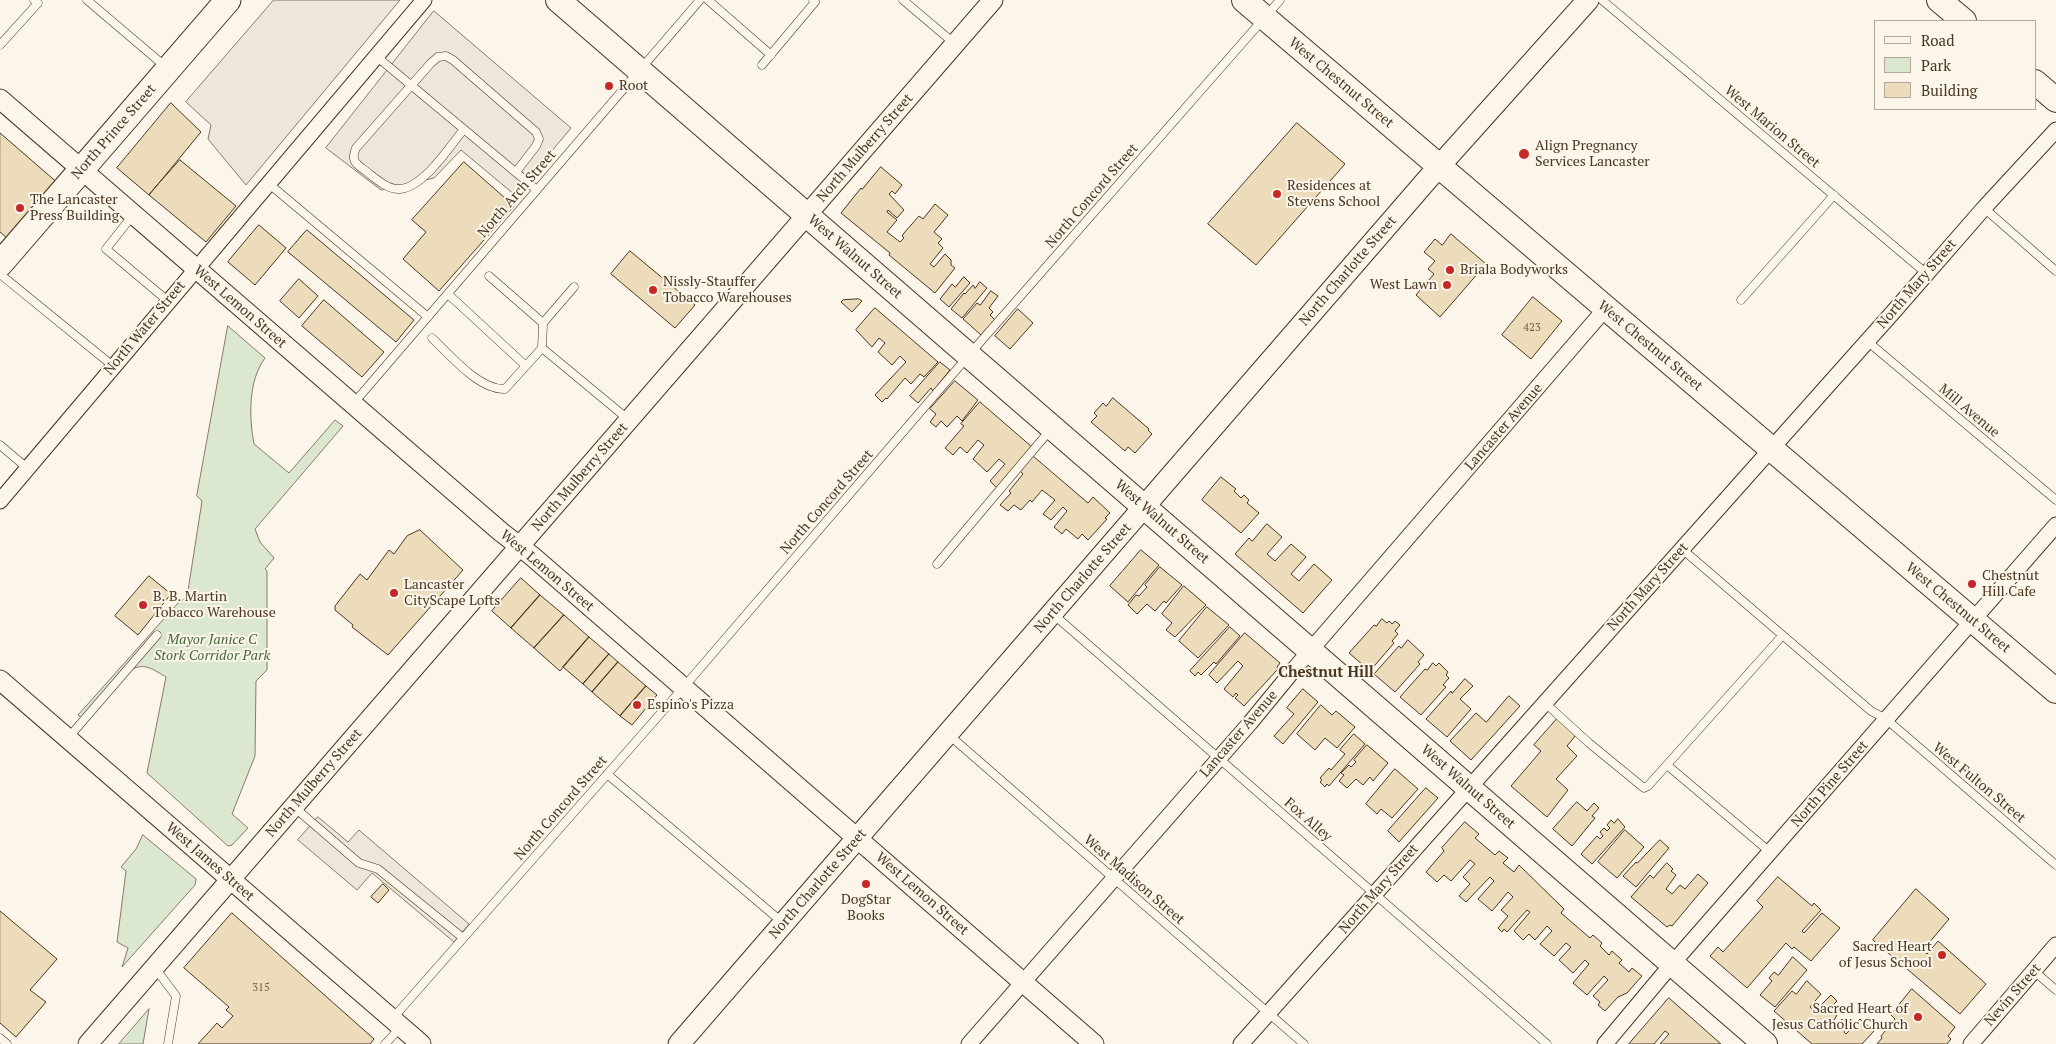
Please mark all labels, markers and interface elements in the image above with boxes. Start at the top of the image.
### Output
legend [1874,20,2036,110]
text: Road [1921,30,1954,50]
street label: West Chestnut Street [1285,34,1397,132]
text: Park [1921,55,1951,75]
place label: Root [619,78,648,94]
marker: Root [603,80,615,92]
text: Building [1921,80,1978,100]
street label: North Prince Street [68,81,160,183]
street label: West Marion Street [1721,82,1823,172]
street label: North Mulberry Street [813,90,917,206]
place label: Align Pregnancy Services Lancaster [1535,138,1650,170]
street label: North Concord Street [1042,140,1142,252]
street label: North Arch Street [474,147,560,241]
marker: Align Pregnancy Services Lancaster [1517,147,1531,161]
place label: Residences at Stevens School [1287,178,1380,210]
marker: Residences at Stevens School [1271,188,1283,200]
place label: The Lancaster Press Building [30,192,119,224]
marker: The Lancaster Press Building [14,202,26,214]
street label: West Walnut Street [804,211,906,303]
street label: North Charlotte Street [1296,213,1400,329]
street label: North Mary Street [1874,236,1960,332]
street label: West Lemon Street [190,262,290,352]
place label: Briala Bodyworks [1460,262,1568,278]
marker: Briala Bodyworks [1444,264,1456,276]
place label: Nissly-Stauffer Tobacco Warehouses [663,274,792,306]
street label: North Water Street [101,277,189,379]
place label: West Lawn [1370,277,1437,293]
marker: West Lawn [1441,279,1453,291]
marker: Nissly-Stauffer Tobacco Warehouses [647,284,659,296]
street label: West Chestnut Street [1594,297,1706,395]
house number: 423 [1523,321,1541,335]
street label: Lancaster Avenue [1462,380,1546,474]
street label: Mill Avenue [1935,381,2003,441]
street label: North Mulberry Street [528,419,632,535]
street label: North Concord Street [777,446,877,558]
street label: West Walnut Street [1111,476,1213,568]
street label: North Charlotte Street [1031,520,1135,636]
street label: West Lemon Street [497,527,597,615]
street label: North Mary Street [1604,539,1692,635]
street label: West Chestnut Street [1902,559,2014,657]
place label: Chestnut Hill Cafe [1982,568,2039,600]
place label: Lancaster CityScape Lofts [404,577,500,610]
marker: Chestnut Hill Cafe [1966,578,1978,590]
marker: Lancaster CityScape Lofts [388,587,400,599]
place label: B. B. Martin Tobacco Warehouse [153,589,276,622]
marker: B. B. Martin Tobacco Warehouse [137,599,149,611]
park label: Mayor Janice C Stork Corridor Park [154,632,270,664]
district label: Chestnut Hill [1278,664,1374,682]
street label: Lancaster Avenue [1197,687,1281,781]
place label: Espino's Pizza [647,697,734,713]
marker: Espino's Pizza [631,699,643,711]
street label: North Mulberry Street [262,725,366,841]
street label: North Pine Street [1788,737,1872,831]
street label: West Fulton Street [1929,739,2029,827]
street label: West Walnut Street [1417,741,1519,833]
street label: North Concord Street [511,752,611,864]
street label: Fox Alley [1281,795,1335,845]
street label: West James Street [162,819,258,905]
street label: North Charlotte Street [766,826,870,942]
street label: West Madison Street [1080,832,1188,928]
street label: North Mary Street [1336,841,1422,937]
street label: West Lemon Street [872,849,972,939]
marker: DogStar Books [860,878,872,890]
place label: DogStar Books [841,892,891,924]
place label: Sacred Heart of Jesus School [1839,939,1932,972]
marker: Sacred Heart of Jesus School [1936,949,1948,961]
street label: Nevin Street [1981,960,2045,1030]
house number: 315 [252,981,270,995]
place label: Sacred Heart of Jesus Catholic Church [1772,1001,1908,1034]
marker: Sacred Heart of Jesus Catholic Church [1912,1011,1924,1023]

